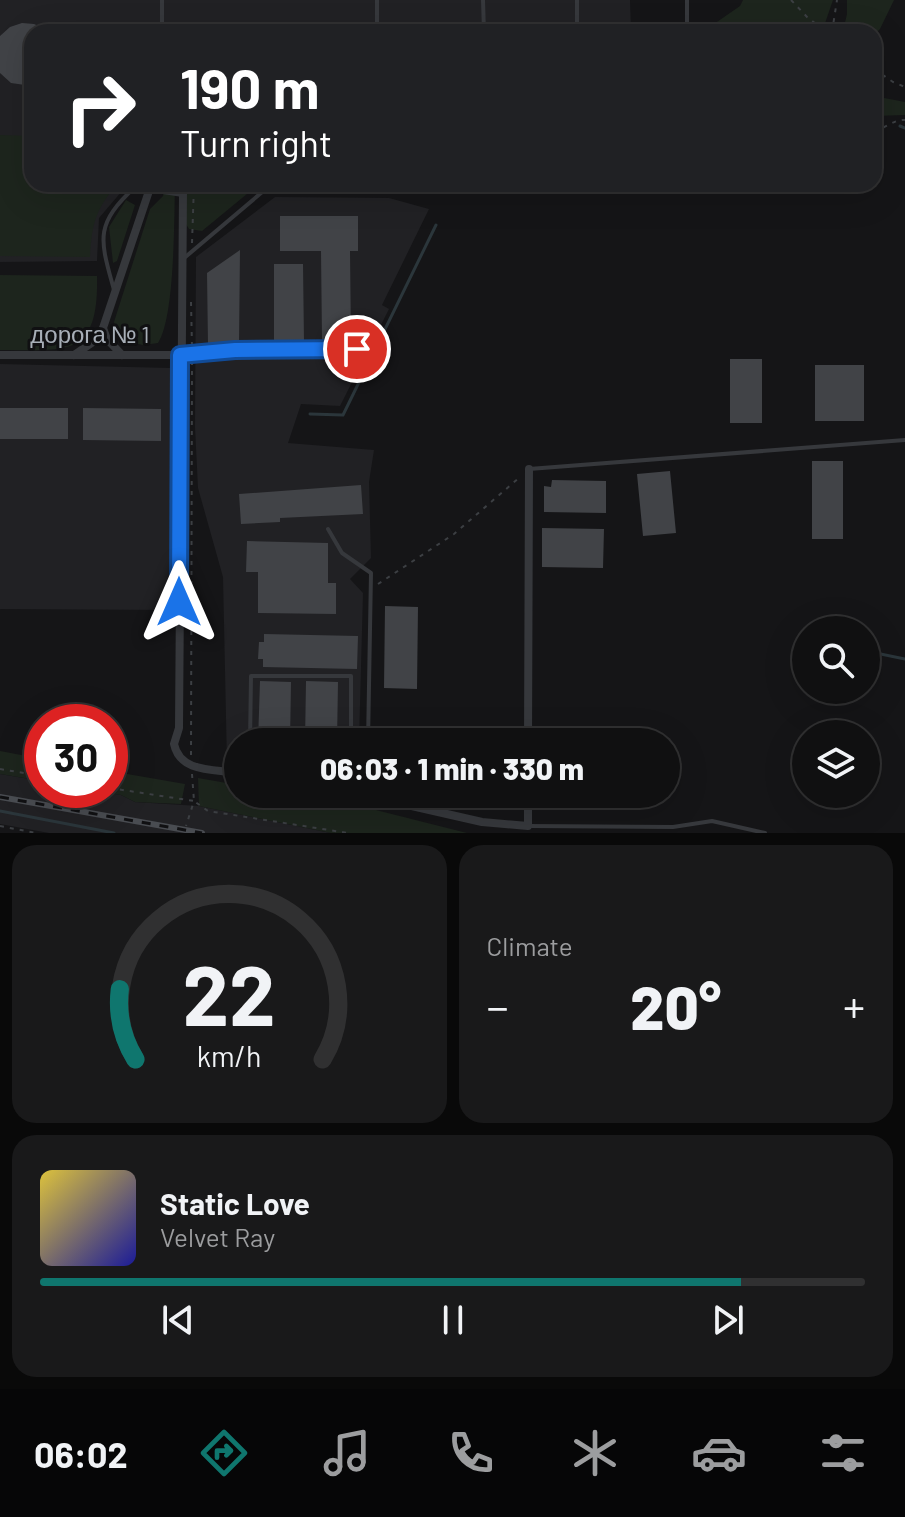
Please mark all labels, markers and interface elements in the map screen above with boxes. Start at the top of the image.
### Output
text: 190 m [180,53,319,120]
icon: right [48,56,152,160]
text: Turn right [180,121,332,164]
pin [323,315,391,383]
street label: дорога № 1 [30,319,150,348]
icon: arrive [335,327,379,371]
position arrow [137,560,221,644]
map controls [792,616,880,808]
button: search [792,616,880,704]
speed limit sign: 30 [24,704,128,808]
button: layers [792,720,880,808]
text: 06:03 · 1 min · 330 m [320,750,584,786]
text: Climate [487,930,573,961]
text: 22 [183,943,276,1043]
text: 20° [630,970,721,1042]
text: − [487,979,509,1032]
text: + [843,979,865,1032]
text: km/h [197,1038,262,1073]
text: Static Love [160,1185,310,1221]
text: Velvet Ray [160,1221,275,1252]
icon: previous [156,1298,200,1342]
icon: pause [431,1298,475,1342]
icon: next [706,1298,750,1342]
icon: directions [196,1425,252,1481]
icon: music [319,1425,375,1481]
icon: phone [443,1425,499,1481]
icon: climate [567,1425,623,1481]
icon: car [691,1425,747,1481]
icon: filters [815,1425,871,1481]
text: 06:02 [34,1432,128,1475]

